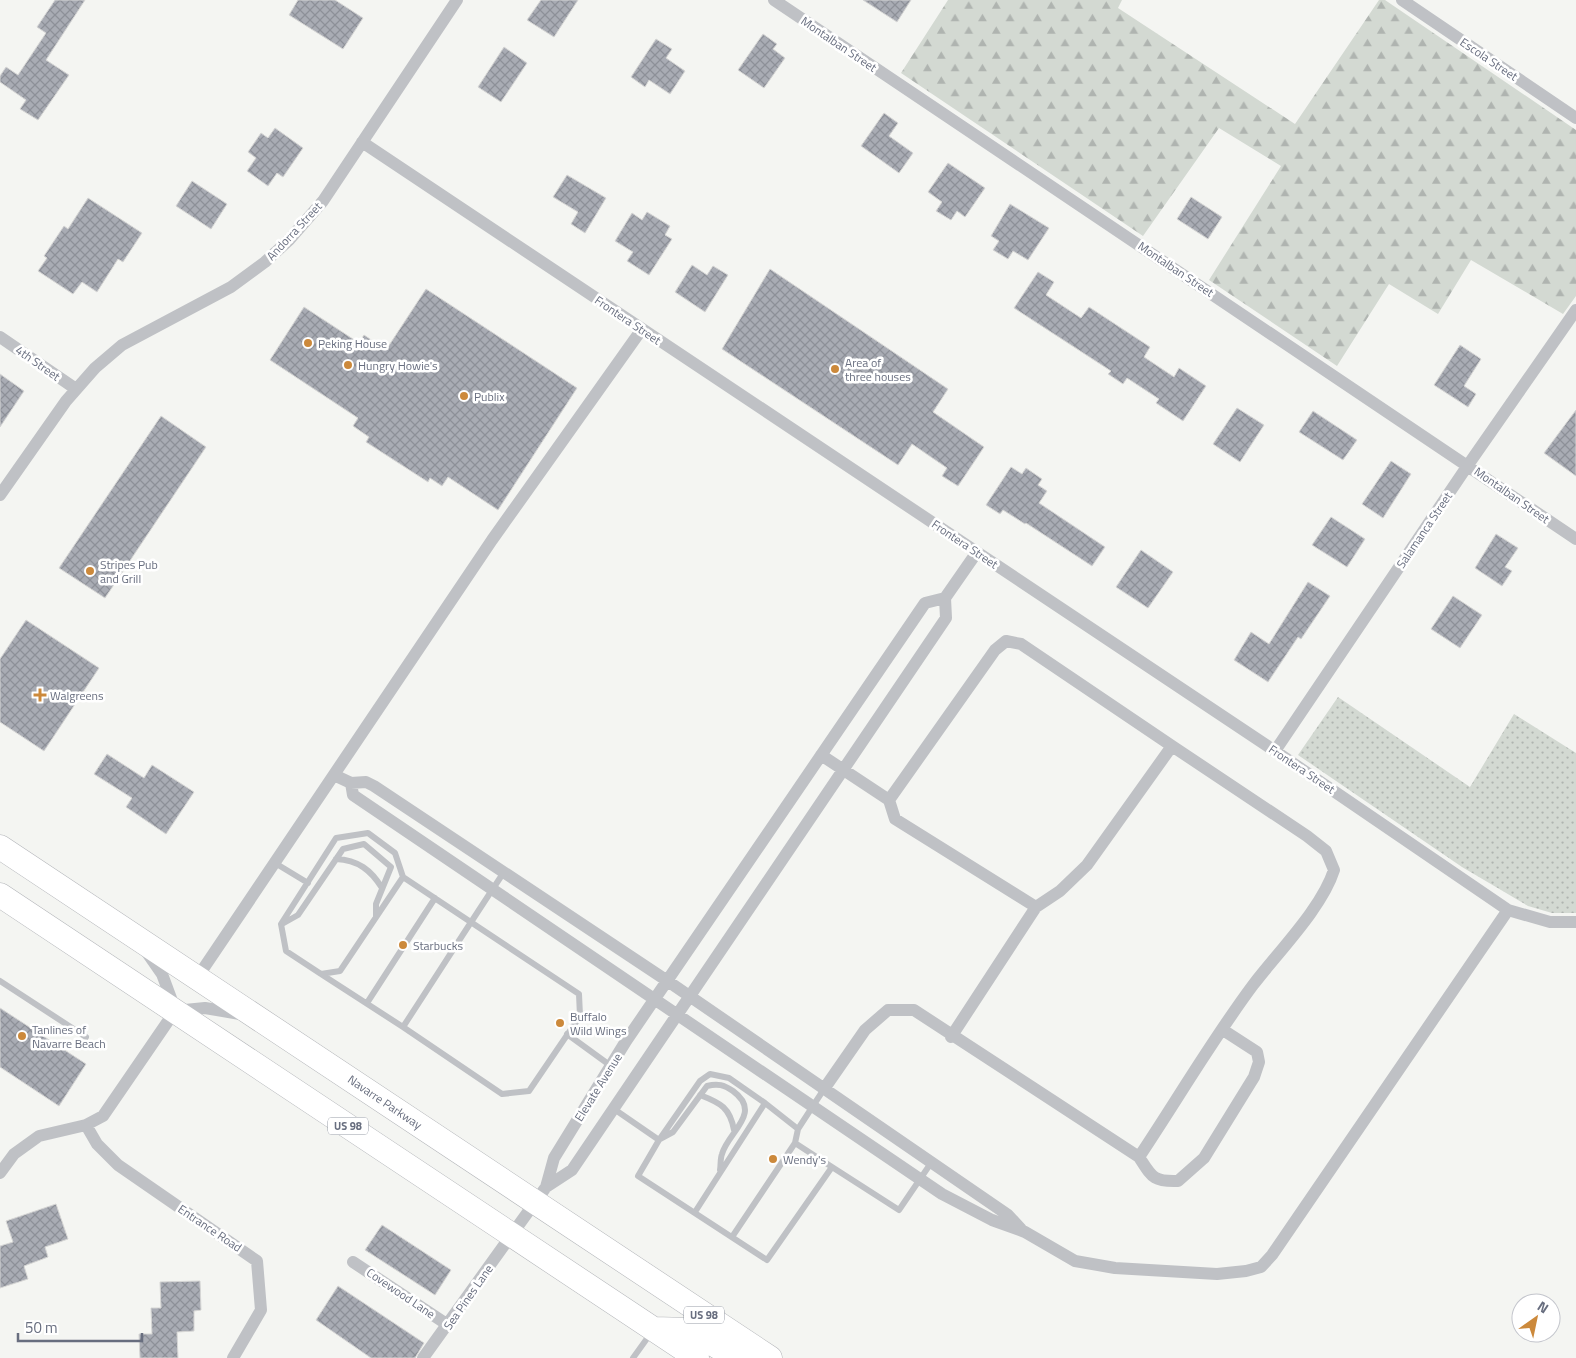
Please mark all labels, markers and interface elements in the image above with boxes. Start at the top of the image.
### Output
street label: Montalban Street [797,11,881,77]
street label: Escola Street [1456,33,1522,86]
street label: Andorra Street [262,197,327,265]
street label: Montalban Street [1134,236,1218,302]
street label: Frontera Street [591,291,666,350]
place label: Peking House [318,334,387,353]
marker: Peking House [302,337,314,349]
street label: 4th Street [12,341,65,386]
place label: Area of three houses [845,353,911,386]
place label: Hungry Howie's [358,356,438,375]
marker: Hungry Howie's [342,359,354,371]
marker: Area of three houses [829,363,841,375]
place label: Publix [474,387,505,406]
marker: Publix [458,390,470,402]
street label: Montalban Street [1470,462,1554,528]
street label: Salamanca Street [1391,487,1457,572]
street label: Frontera Street [928,515,1003,574]
place label: Stripes Pub and Grill [100,555,158,588]
marker: Stripes Pub and Grill [84,565,96,577]
place label: Walgreens [50,686,104,705]
marker: Walgreens [34,689,46,701]
street label: Frontera Street [1265,740,1340,799]
place label: Starbucks [413,936,463,955]
marker: Starbucks [397,939,409,951]
place label: Buffalo Wild Wings [570,1007,627,1040]
marker: Buffalo Wild Wings [554,1017,566,1029]
place label: Tanlines of Navarre Beach [32,1020,106,1053]
marker: Tanlines of Navarre Beach [16,1030,28,1042]
street label: Elevate Avenue [569,1049,627,1125]
street label: Navarre Parkway [344,1070,426,1134]
road number: US 98 [328,1118,368,1134]
place label: Wendy's [783,1150,826,1169]
marker: Wendy's [767,1153,779,1165]
street label: Entrance Road [174,1200,246,1256]
street label: Sea Pines Lane [438,1260,498,1334]
street label: Covewood Lane [363,1263,439,1323]
north arrow [1511,1293,1561,1343]
text: N [1534,1295,1553,1318]
road number: US 98 [684,1306,724,1324]
scale bar [18,1310,141,1342]
text: 50 m [25,1316,58,1339]

